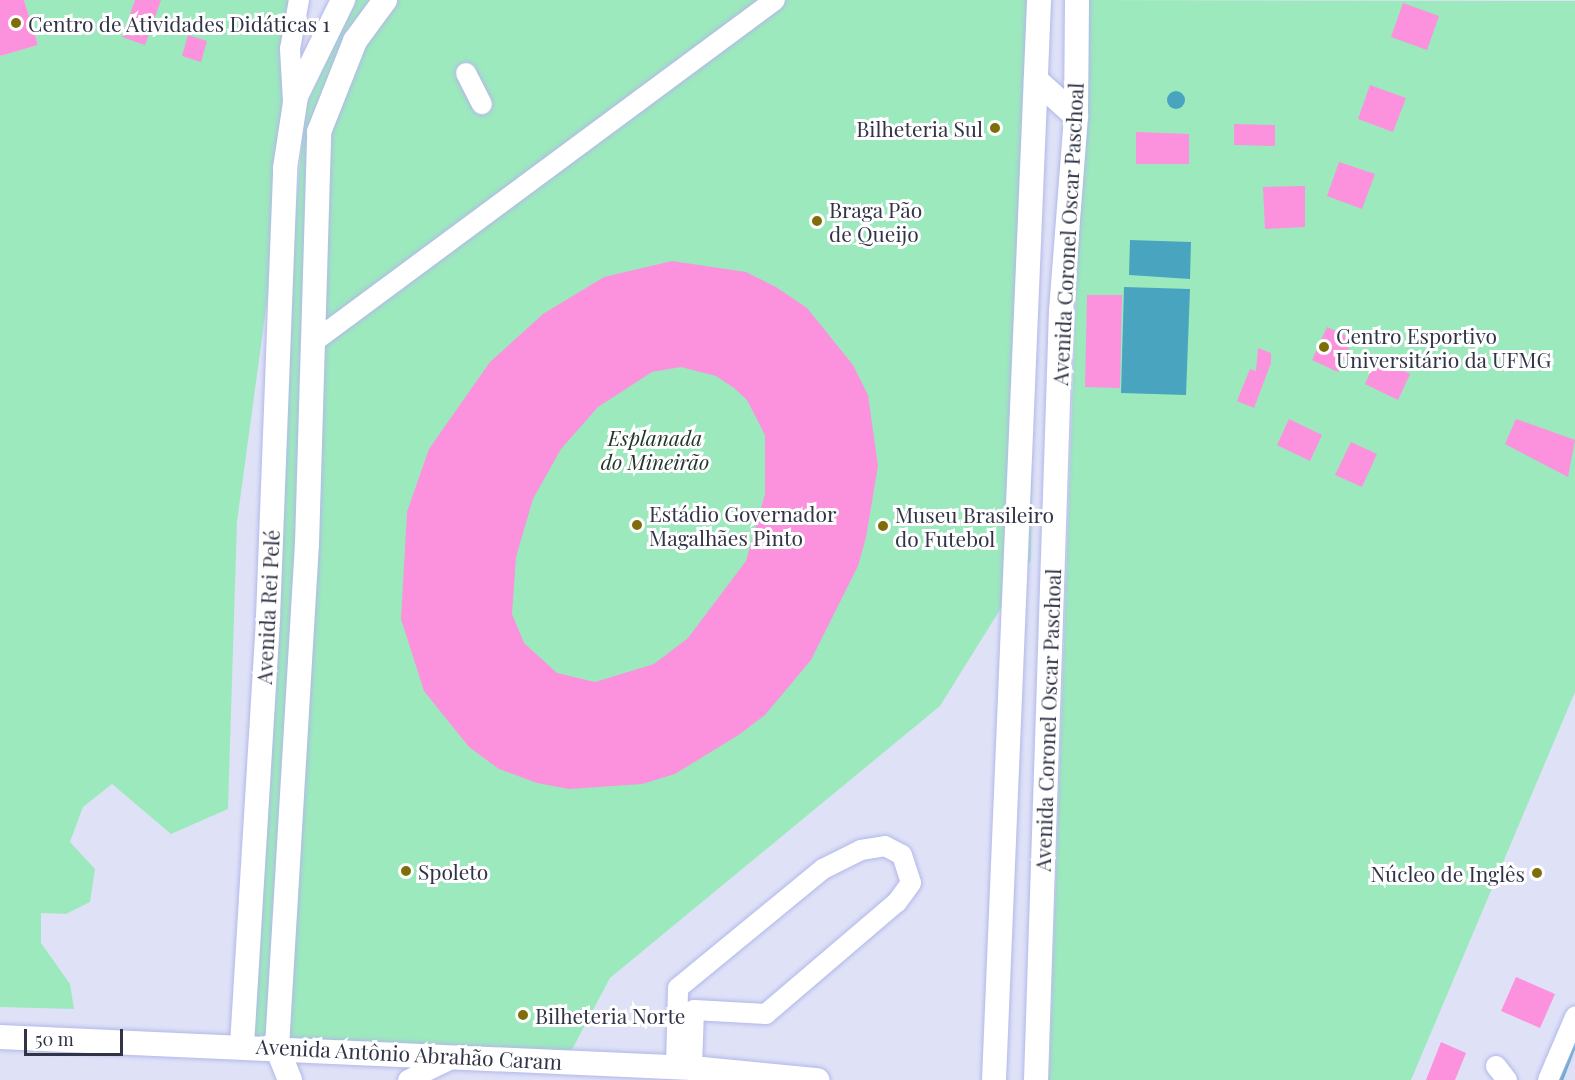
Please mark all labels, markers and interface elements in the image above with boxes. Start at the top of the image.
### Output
place label: Centro de Atividades Didáticas 1 [28,10,331,36]
marker: Centro de Atividades Didáticas 1 [9,16,23,30]
street label: Avenida Coronel Oscar Paschoal [1046,82,1088,386]
place label: Bilheteria Sul [856,115,983,141]
marker: Bilheteria Sul [988,121,1002,135]
place label: Braga Pão de Queijo [829,196,922,246]
marker: Braga Pão de Queijo [810,214,824,228]
place label: Centro Esportivo Universitário da UFMG [1336,322,1551,372]
marker: Centro Esportivo Universitário da UFMG [1317,340,1331,354]
park label: Esplanada do Mineirão [601,424,709,474]
place label: Estádio Governador Magalhães Pinto [649,500,836,550]
place label: Museu Brasileiro do Futebol [895,501,1054,551]
marker: Estádio Governador Magalhães Pinto [630,518,644,532]
marker: Museu Brasileiro do Futebol [876,519,890,533]
street label: Avenida Rei Pelé [250,529,284,685]
street label: Avenida Coronel Oscar Paschoal [1029,568,1065,872]
place label: Spoleto [418,858,488,884]
place label: Núcleo de Inglês [1371,860,1525,886]
marker: Spoleto [399,864,413,878]
marker: Núcleo de Inglês [1530,866,1544,880]
place label: Bilheteria Norte [535,1002,686,1028]
marker: Bilheteria Norte [516,1008,530,1022]
scale bar [27,1017,126,1055]
text: 50 m [35,1027,74,1051]
street label: Avenida Antônio Abrahão Caram [254,1032,564,1074]

